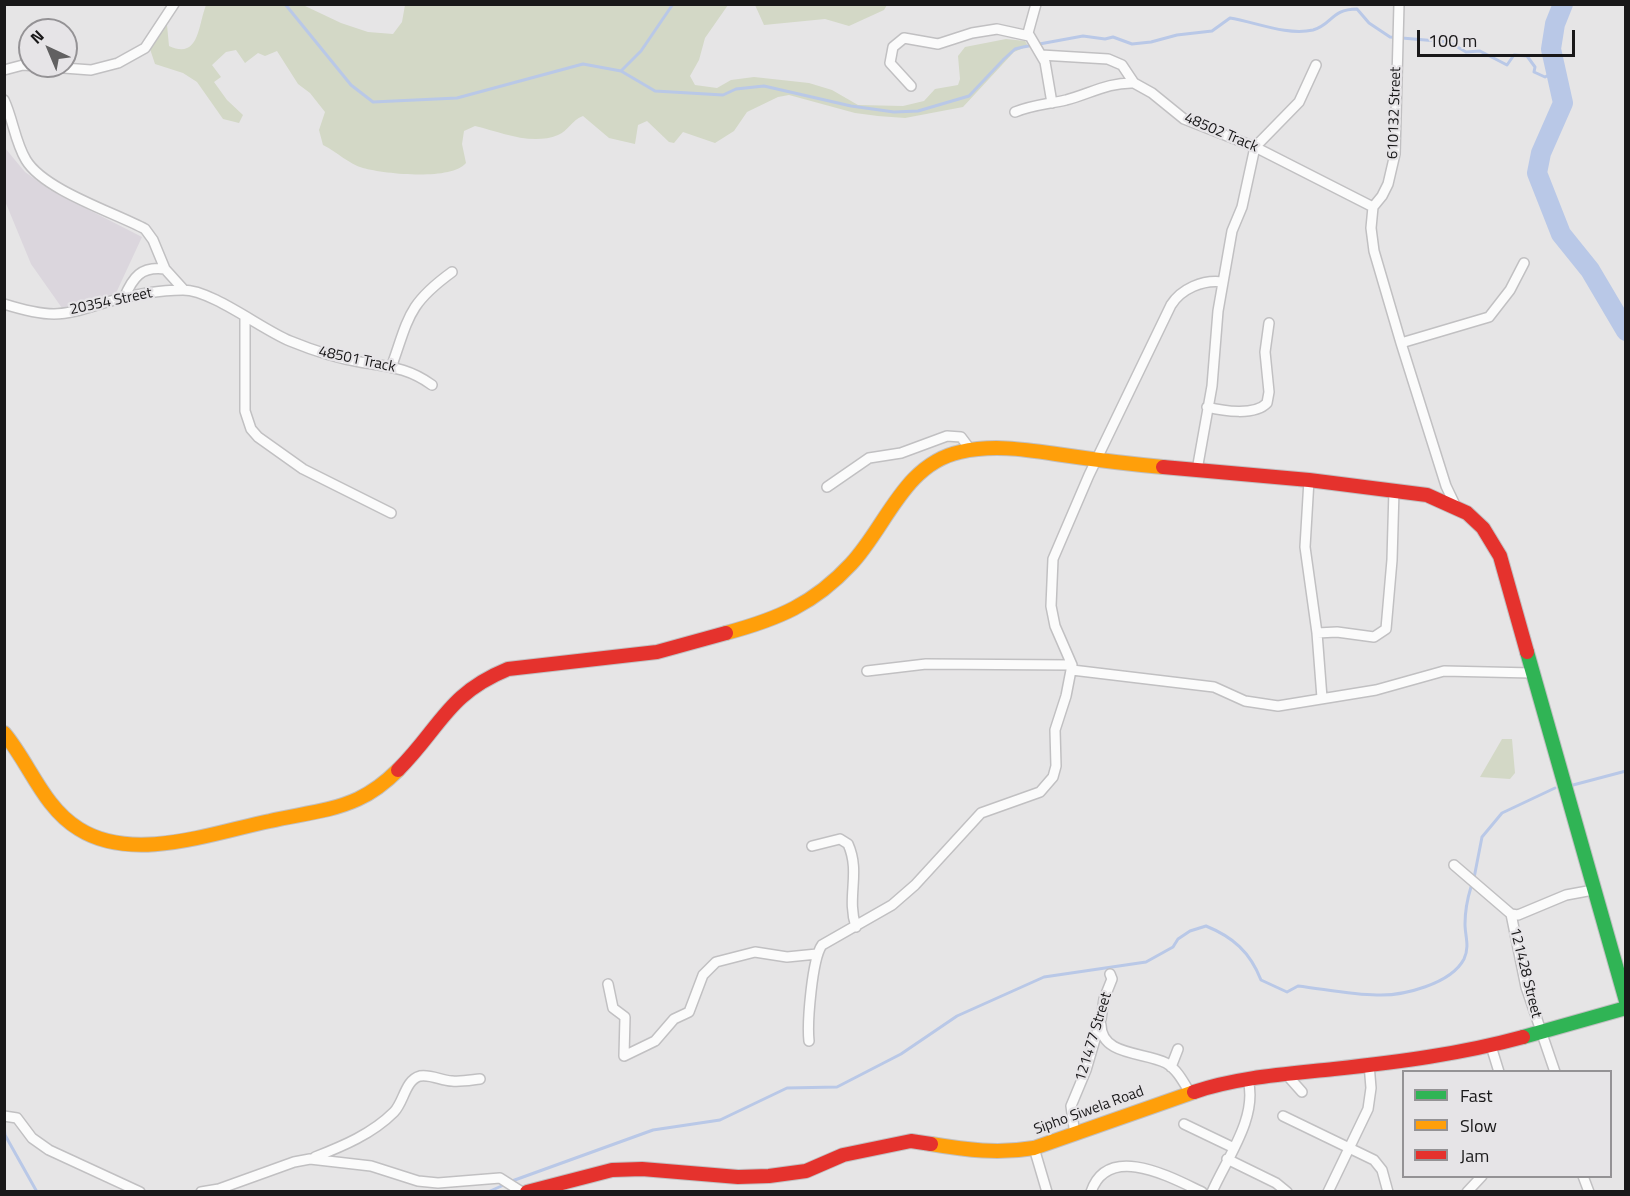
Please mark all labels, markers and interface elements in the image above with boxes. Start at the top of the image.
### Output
north arrow [18,18,78,78]
scale bar [1420,18,1578,56]
text: N [25,24,49,49]
text: 100 m [1428,27,1477,54]
street label: 610132 Street [1384,67,1406,159]
street label: 48502 Track [1181,109,1261,157]
street label: 20354 Street [68,284,154,320]
street label: 48501 Track [317,343,397,377]
street label: 121428 Street [1505,926,1545,1020]
street label: 121477 Street [1072,990,1116,1084]
legend [1402,1070,1612,1178]
text: Fast [1460,1082,1493,1109]
street label: Sipho Siwela Road [1032,1083,1146,1139]
text: Slow [1460,1112,1497,1139]
text: Jam [1460,1142,1489,1169]

